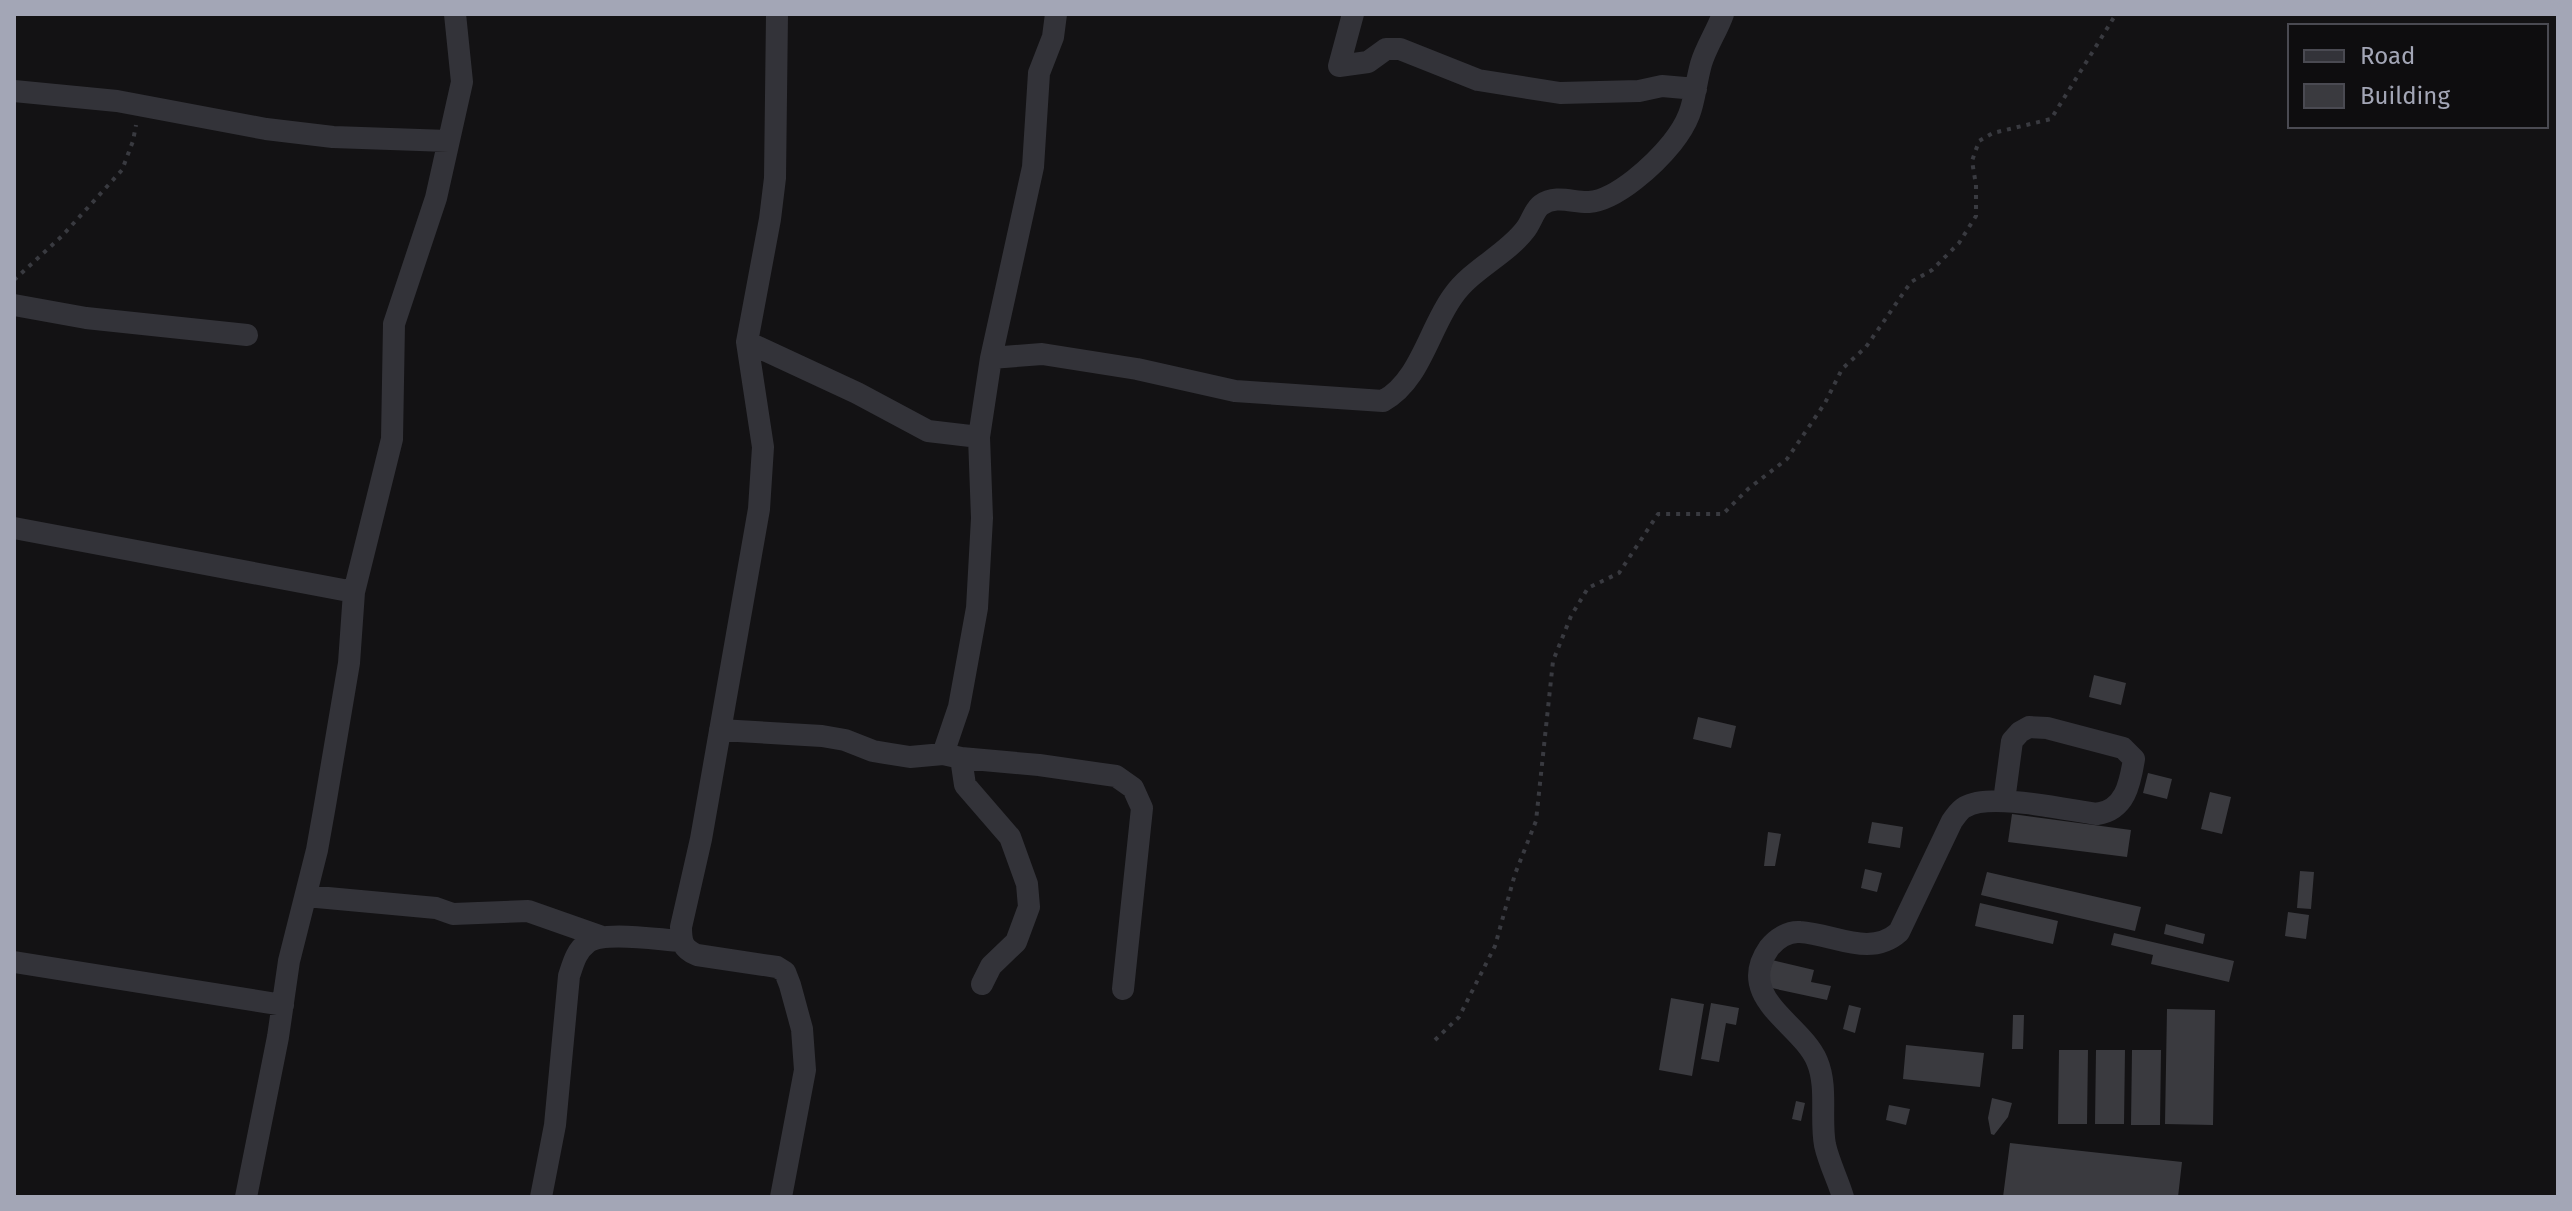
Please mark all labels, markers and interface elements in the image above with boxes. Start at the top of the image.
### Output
legend [2288,24,2548,128]
text: Road [2360,42,2415,70]
text: Building [2360,82,2450,110]

